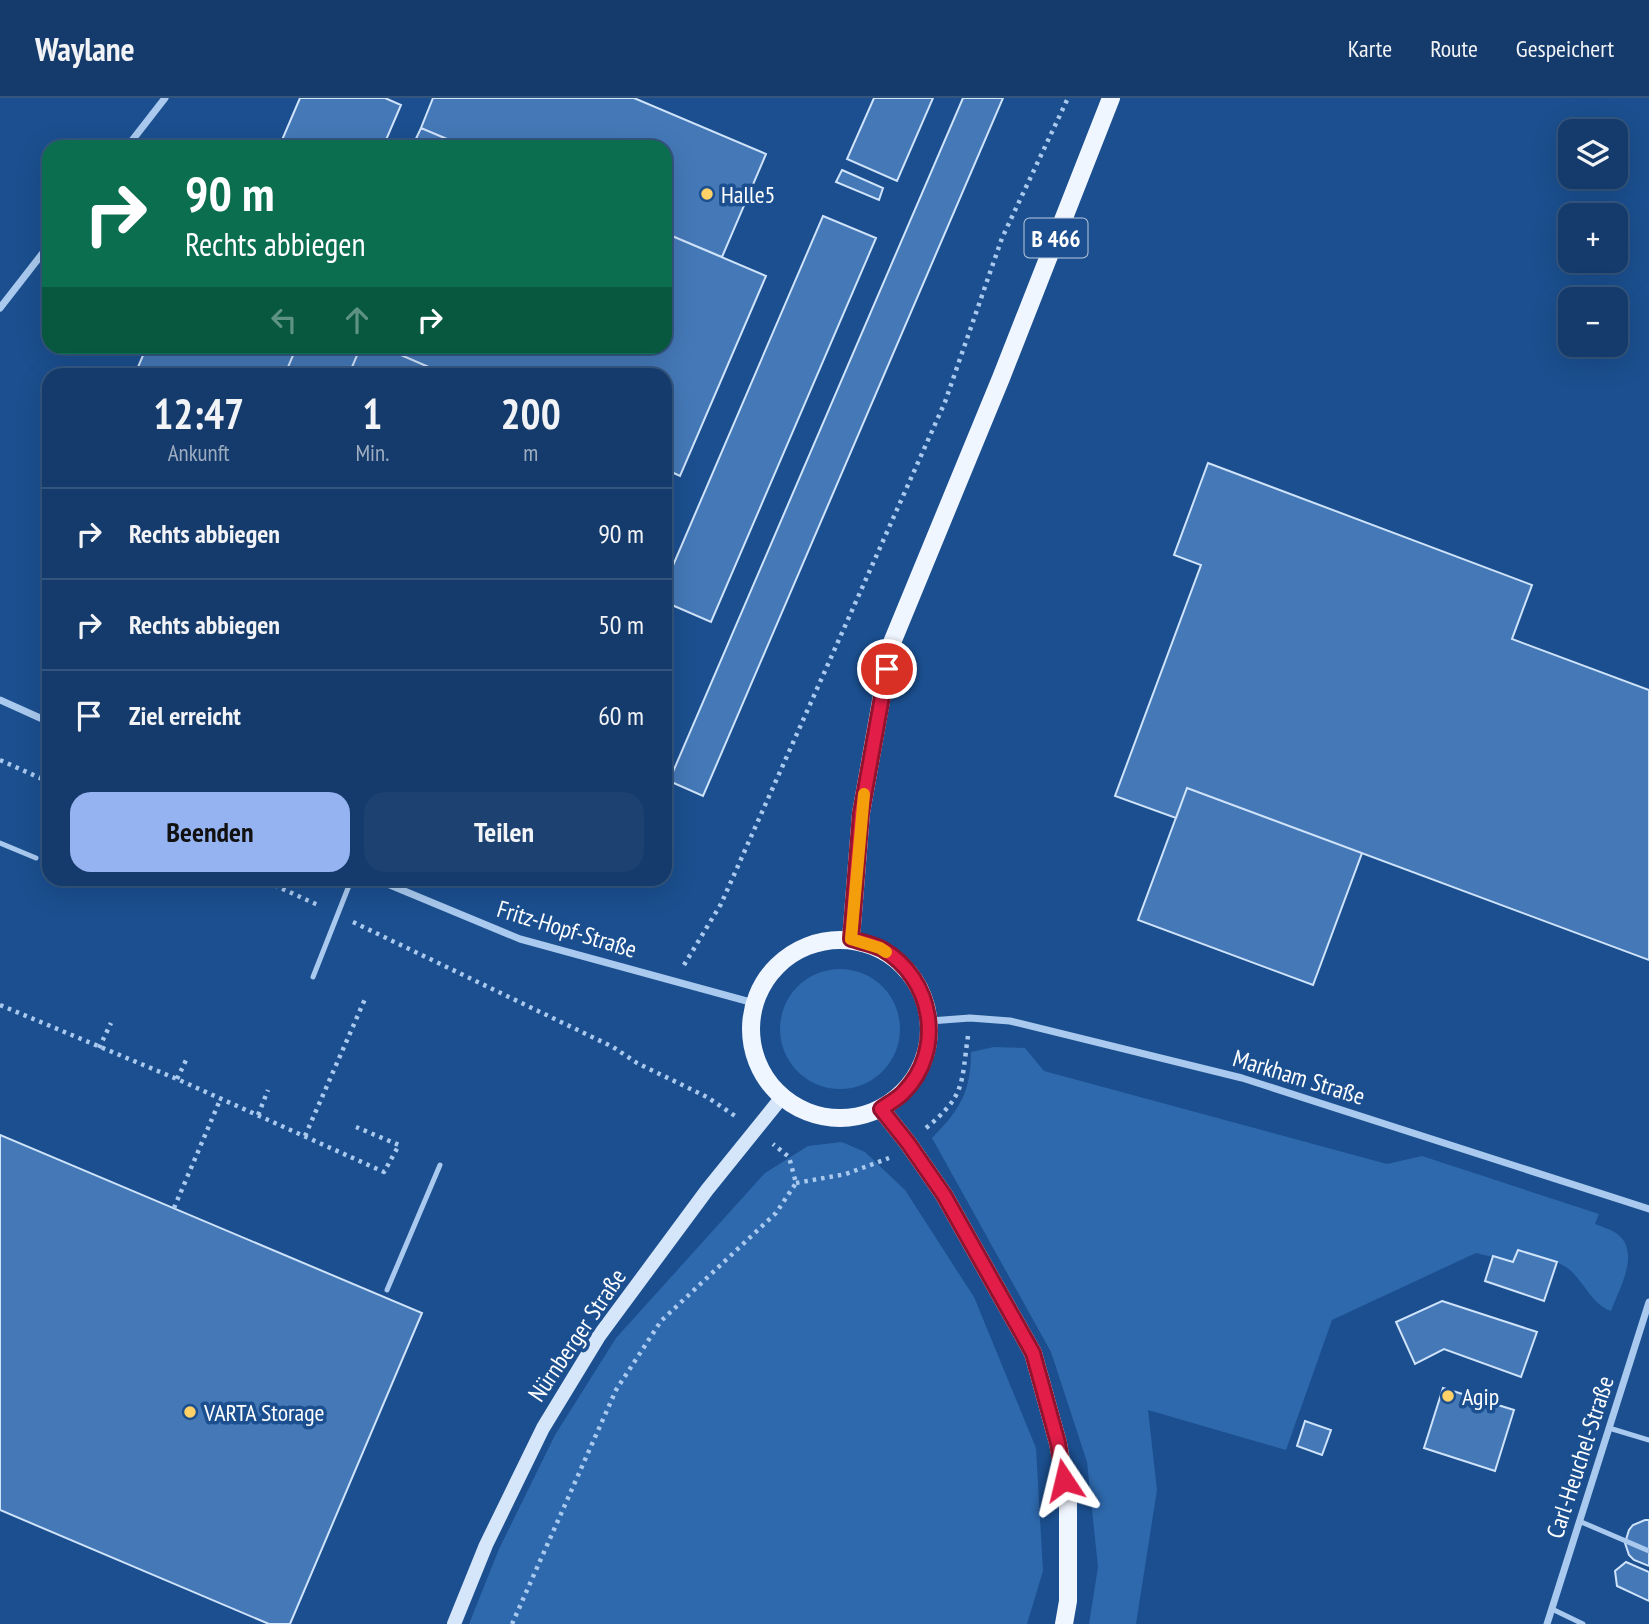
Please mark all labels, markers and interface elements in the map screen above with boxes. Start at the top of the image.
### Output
text: Waylane [35,27,135,70]
text: Karte [1348,33,1392,64]
text: Route [1430,33,1478,64]
text: Gespeichert [1516,33,1614,64]
map controls [1558,119,1628,357]
button: layers [1558,119,1628,189]
text: 90 m [185,161,274,225]
icon: right [70,168,161,259]
place label: Halle5 [721,179,775,210]
marker: Halle5 [699,186,715,202]
button: + [1558,203,1628,273]
road number: B 466 [1024,218,1088,258]
text: Rechts abbiegen [185,223,366,265]
button: − [1558,287,1628,357]
icon: left [265,301,303,339]
icon: ahead [338,301,376,339]
icon: right [411,301,449,339]
text: 12:47 [153,386,244,441]
text: 1 [362,386,382,441]
text: 200 [501,386,561,441]
text: Ankunft [168,438,230,467]
text: Min. [355,438,389,467]
text: m [523,438,538,467]
icon: right [70,515,108,553]
text: Rechts abbiegen [129,517,280,550]
text: 90 m [598,517,644,550]
icon: right [70,606,108,644]
text: Rechts abbiegen [129,608,280,641]
text: 50 m [598,608,644,641]
pin [857,639,917,699]
icon: arrive [868,650,906,688]
icon: arrive [70,697,108,735]
text: Ziel erreicht [129,699,241,732]
text: 60 m [598,699,644,732]
button: Beenden [70,792,350,872]
button: Teilen [364,792,644,872]
street label: Fritz-Hopf-Straße [493,893,641,965]
street label: Markham Straße [1229,1042,1369,1112]
street label: Nürnberger Straße [521,1263,633,1407]
street label: Carl-Heuchel-Straße [1539,1372,1621,1542]
place label: Agip [1462,1381,1499,1412]
marker: Agip [1440,1388,1456,1404]
place label: VARTA Storage [203,1397,324,1428]
marker: VARTA Storage [182,1404,198,1420]
position arrow [1027,1443,1101,1517]

